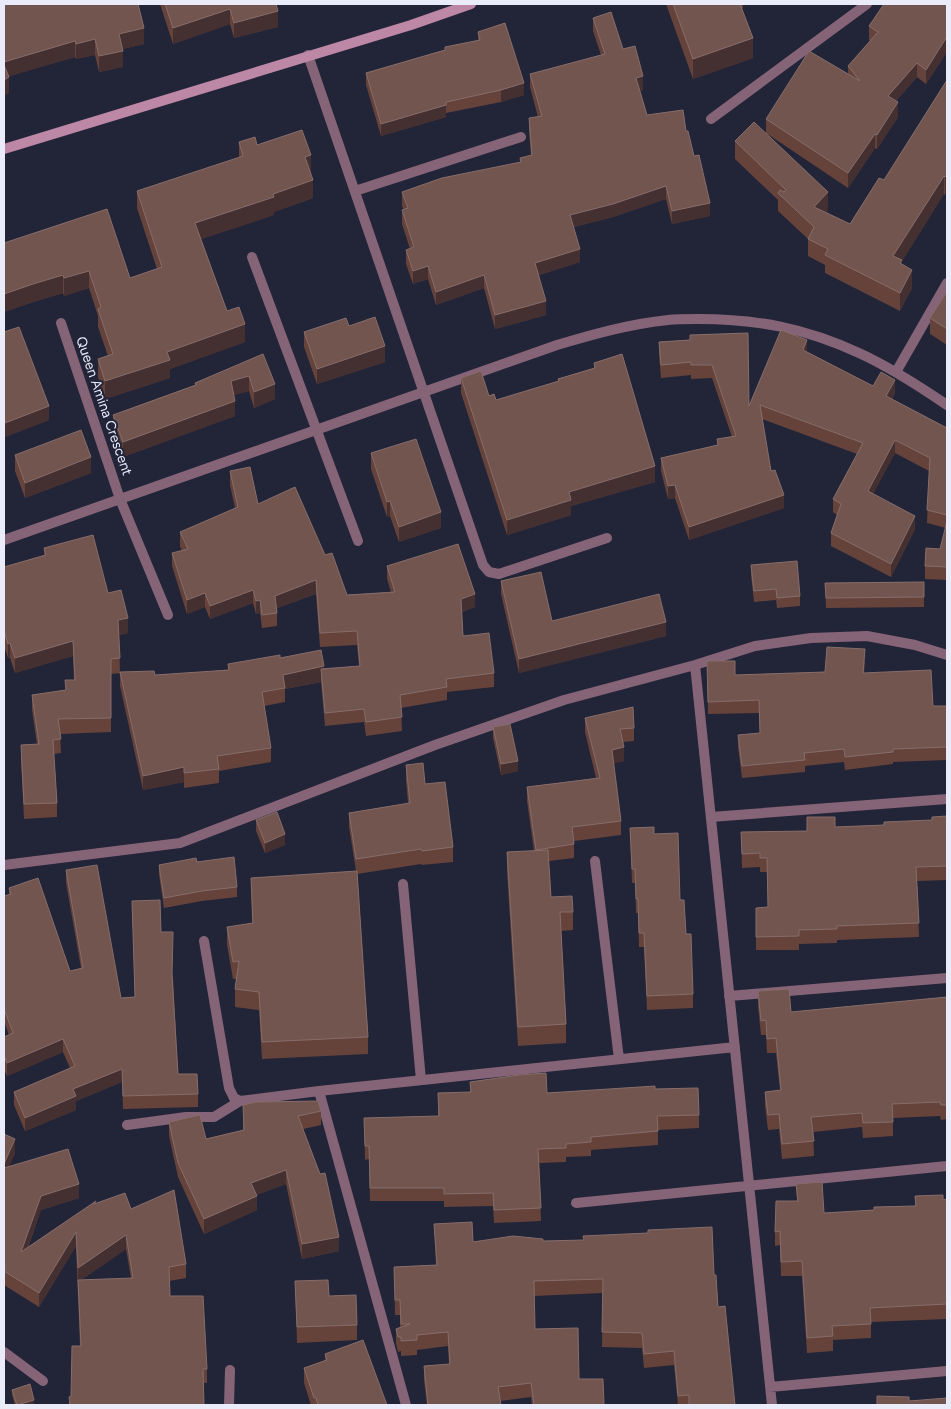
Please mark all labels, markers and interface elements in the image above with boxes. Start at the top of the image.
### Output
street label: Queen Amina Crescent [72,334,136,478]

